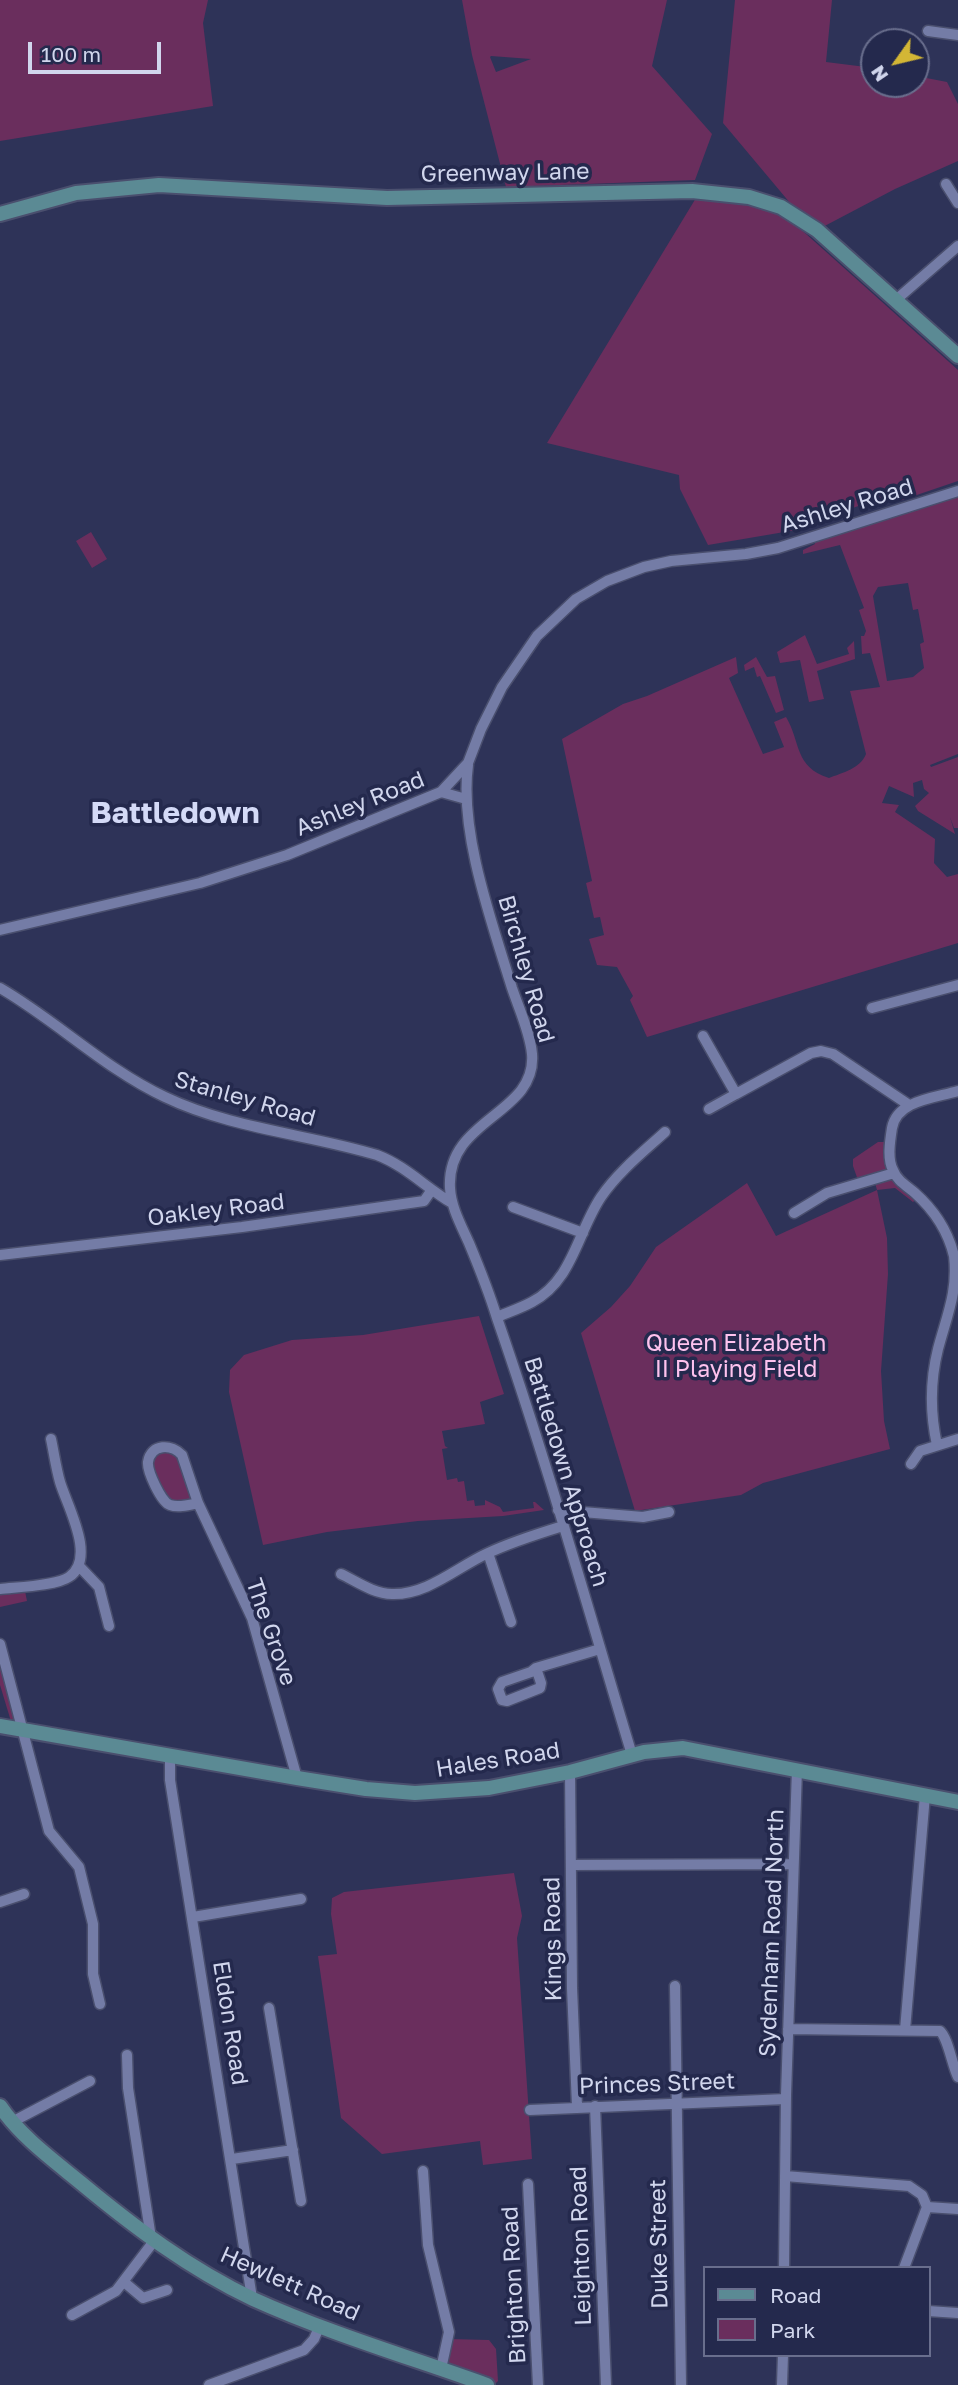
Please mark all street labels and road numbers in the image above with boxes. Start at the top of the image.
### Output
street label: Greenway Lane [420,158,590,188]
street label: Ashley Road [778,473,916,539]
street label: Ashley Road [291,766,429,842]
street label: Birchley Road [492,892,560,1046]
street label: Stanley Road [171,1066,319,1132]
street label: Oakley Road [146,1188,286,1232]
street label: Battledown Approach [518,1354,614,1590]
street label: The Grove [240,1575,302,1689]
street label: Hales Road [434,1737,562,1783]
street label: Sydenham Road North [754,1809,790,2057]
street label: Kings Road [538,1876,568,2002]
street label: Eldon Road [207,1959,253,2087]
street label: Princes Street [578,2067,736,2101]
street label: Leighton Road [564,2166,598,2326]
street label: Duke Street [644,2179,674,2309]
street label: Brighton Road [496,2205,532,2365]
street label: Hewlett Road [216,2241,364,2327]

